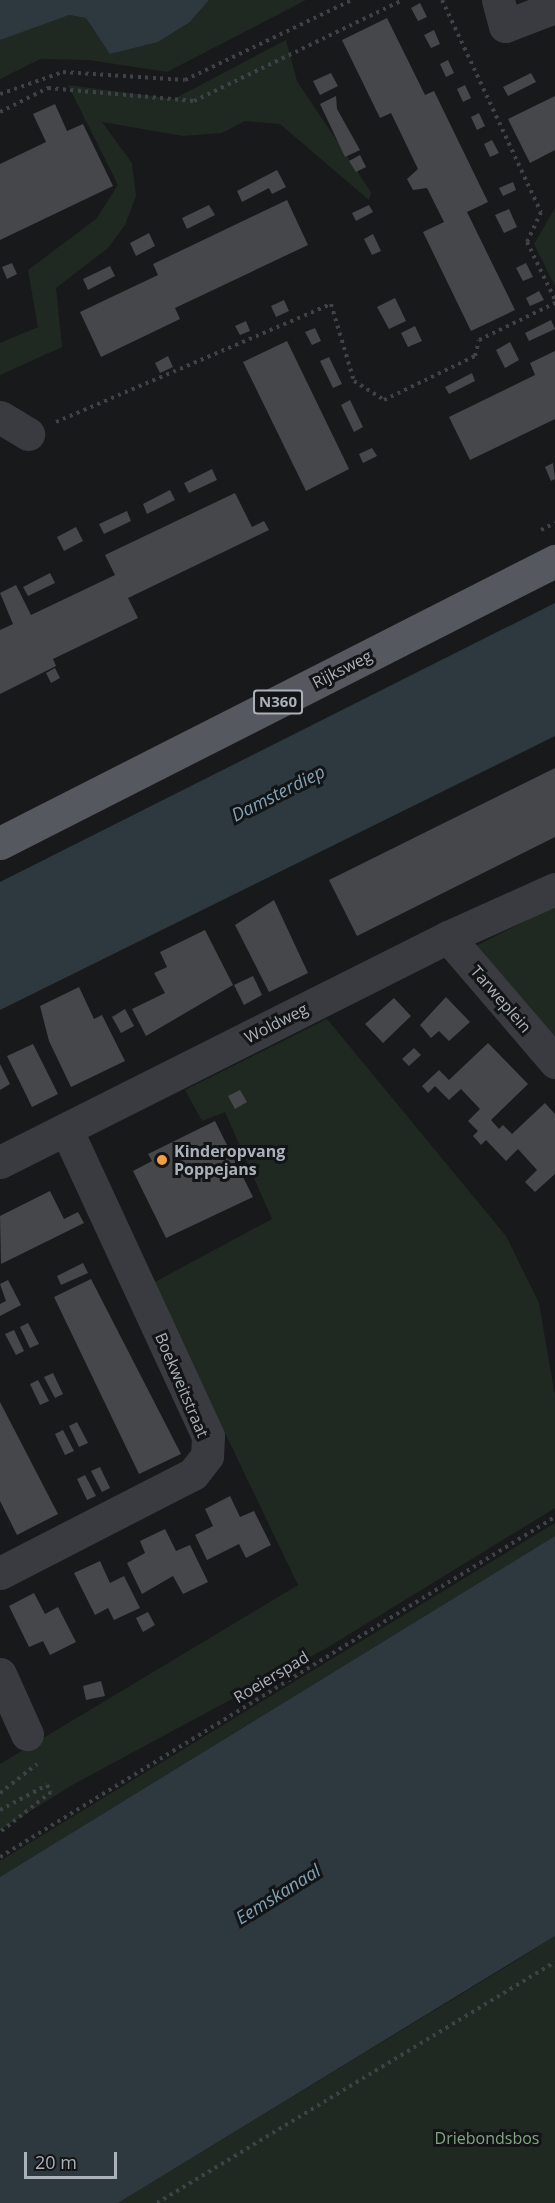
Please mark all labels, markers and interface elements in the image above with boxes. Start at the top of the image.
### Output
street label: Rijksweg [309,646,375,692]
road number: N360 [252,690,304,714]
water label: Damsterdiep [228,760,328,826]
street label: Tarweplein [467,962,535,1036]
street label: Woldweg [241,999,311,1047]
place label: Kinderopvang Poppejans [174,1141,285,1179]
marker: Kinderopvang Poppejans [155,1153,169,1167]
street label: Boekweitstraat [151,1330,213,1440]
street label: Roeierspad [230,1647,312,1707]
water label: Eemskanaal [232,1859,324,1929]
park label: Driebondsbos [435,2128,539,2148]
scale bar [27,2140,120,2178]
text: 20 m [35,2150,77,2174]

